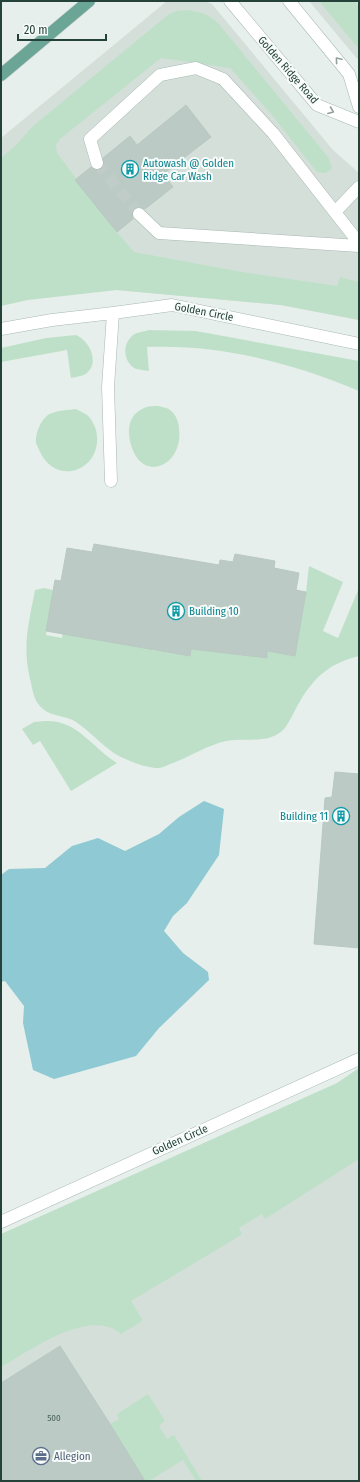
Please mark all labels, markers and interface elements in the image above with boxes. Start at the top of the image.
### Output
scale bar [18,16,106,42]
text: 20 m [24,23,48,37]
street label: Golden Ridge Road [255,34,321,106]
one-way arrow [336,57,343,64]
one-way arrow [326,106,334,114]
place label: Autowash @ Golden Ridge Car Wash [143,157,234,183]
building icon: Autowash @ Golden Ridge Car Wash [120,159,140,179]
street label: Golden Circle [174,300,234,324]
building icon: Building 10 [166,601,186,621]
place label: Building 10 [189,605,239,618]
building icon: Building 11 [331,806,351,826]
place label: Building 11 [280,810,328,823]
street label: Golden Circle [150,1122,210,1158]
house number: 500 [47,1413,61,1423]
office icon: Allegion [31,1446,51,1466]
place label: Allegion [54,1450,91,1463]

